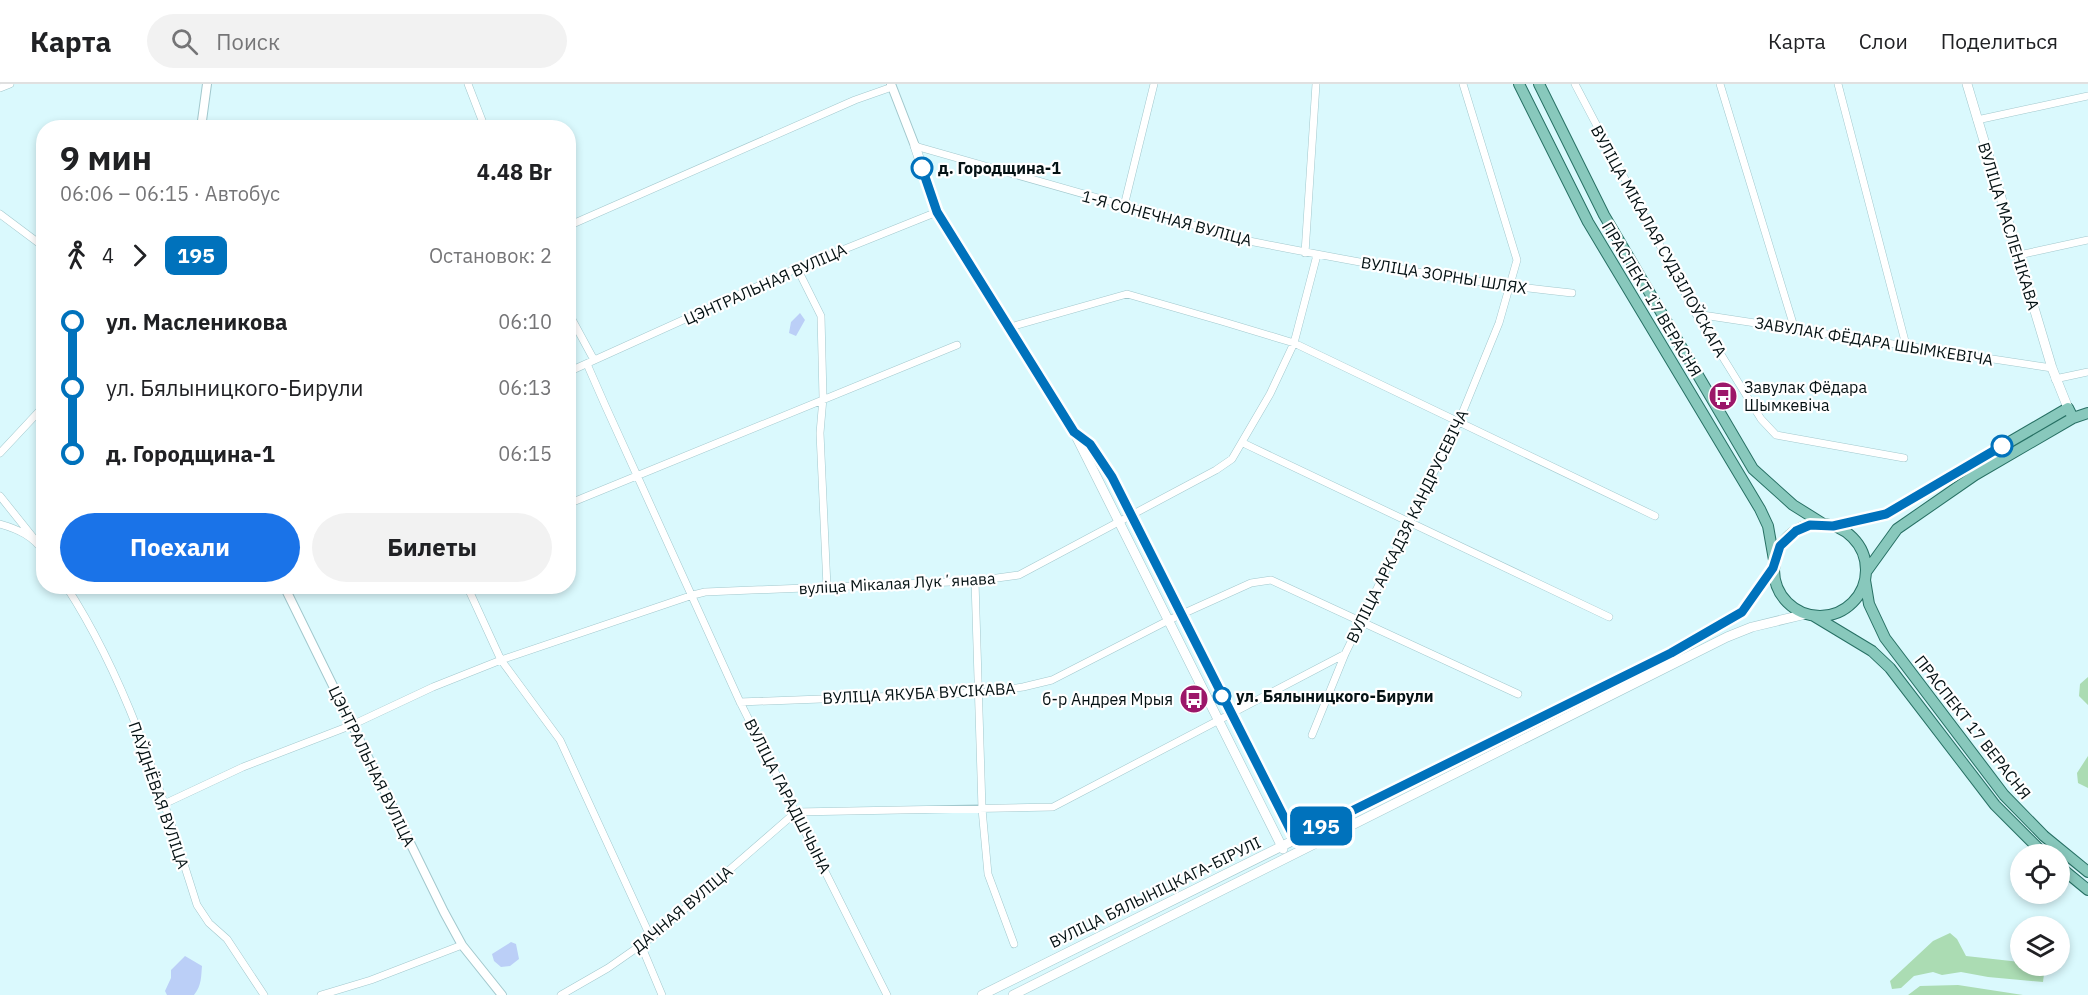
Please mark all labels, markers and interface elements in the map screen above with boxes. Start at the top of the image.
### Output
search box [147,14,567,68]
text: Карта [30,23,111,60]
icon: search [168,25,201,58]
text: Поиск [216,27,280,56]
text: Карта [1768,27,1826,55]
text: Слои [1859,27,1908,55]
text: Поделиться [1941,27,2058,55]
street label: ВУЛІЦА МІКАЛАЯ СУДЗІЛОЎСКАГА [1587,122,1731,360]
text: 9 мин [60,136,152,179]
street label: ВУЛІЦА МАСЛЕНІКАВА [1974,140,2044,312]
text: 4.48 Br [477,157,552,186]
marker: д. Городщина-1 [911,157,933,179]
place label: д. Городщина-1 [938,158,1061,178]
text: 06:06 – 06:15 · Автобус [60,180,280,207]
street label: 1-Я СОНЕЧНАЯ ВУЛІЦА [1080,186,1254,250]
street label: ПРАСПЕКТ 17 ВЕРАСНЯ [1598,218,1706,380]
icon: walk [60,239,93,272]
icon: forward [123,239,156,272]
street label: ЦЭНТРАЛЬНАЯ ВУЛІЦА [680,239,850,329]
text: 195 [177,241,215,269]
text: 4 [102,242,114,269]
text: Остановок: 2 [429,242,552,269]
street label: ВУЛІЦА ЗОРНЫ ШЛЯХ [1360,252,1529,298]
text: ул. Масленикова [106,307,288,336]
text: 06:10 [498,308,552,335]
street label: ЗАВУЛАК ФЁДАРА ШЫМКЕВІЧА [1753,312,1995,370]
text: ул. Бялыницкого-Бирули [106,373,364,402]
text: 06:13 [498,374,552,401]
place label: Завулак Фёдара Шымкевіча [1744,377,1867,415]
bus stop icon: Завулак Фёдара Шымкевіча [1707,380,1739,412]
street label: ВУЛІЦА АРКАДЗЯ КАНДРУСЕВІЧА [1342,406,1472,646]
unlabelled marker [1991,435,2013,457]
text: д. Городщина-1 [106,439,275,468]
text: 06:15 [498,440,552,467]
button: Поехали [60,513,300,582]
button: Билеты [312,513,552,582]
street label: вуліца Мікалая Лукʼянава [798,568,996,598]
street label: ПРАСПЕКТ 17 ВЕРАСНЯ [1911,651,2035,803]
street label: ВУЛІЦА ЯКУБА ВУСІКАВА [822,678,1016,708]
street label: ЦЭНТРАЛЬНАЯ ВУЛІЦА [324,682,420,850]
bus stop icon: б-р Андрея Мрыя [1178,683,1210,715]
place label: ул. Бялыницкого-Бирули [1236,686,1434,706]
marker: ул. Бялыницкого-Бирули [1213,687,1231,705]
place label: б-р Андрея Мрыя [1042,689,1173,709]
street label: ВУЛІЦА ГАРАДШЧЫНА [740,715,836,877]
street label: ПАЎДНЁВАЯ ВУЛІЦА [124,719,194,871]
line badge: 195 [1286,806,1356,846]
text: 195 [1302,812,1340,840]
street label: ВУЛІЦА БЯЛЫНІЦКАГА-БІРУЛІ [1046,832,1264,952]
map controls [2010,844,2070,976]
button: locate [2010,844,2070,904]
street label: ДАЧНАЯ ВУЛІЦА [628,861,736,957]
button: layers [2010,916,2070,976]

